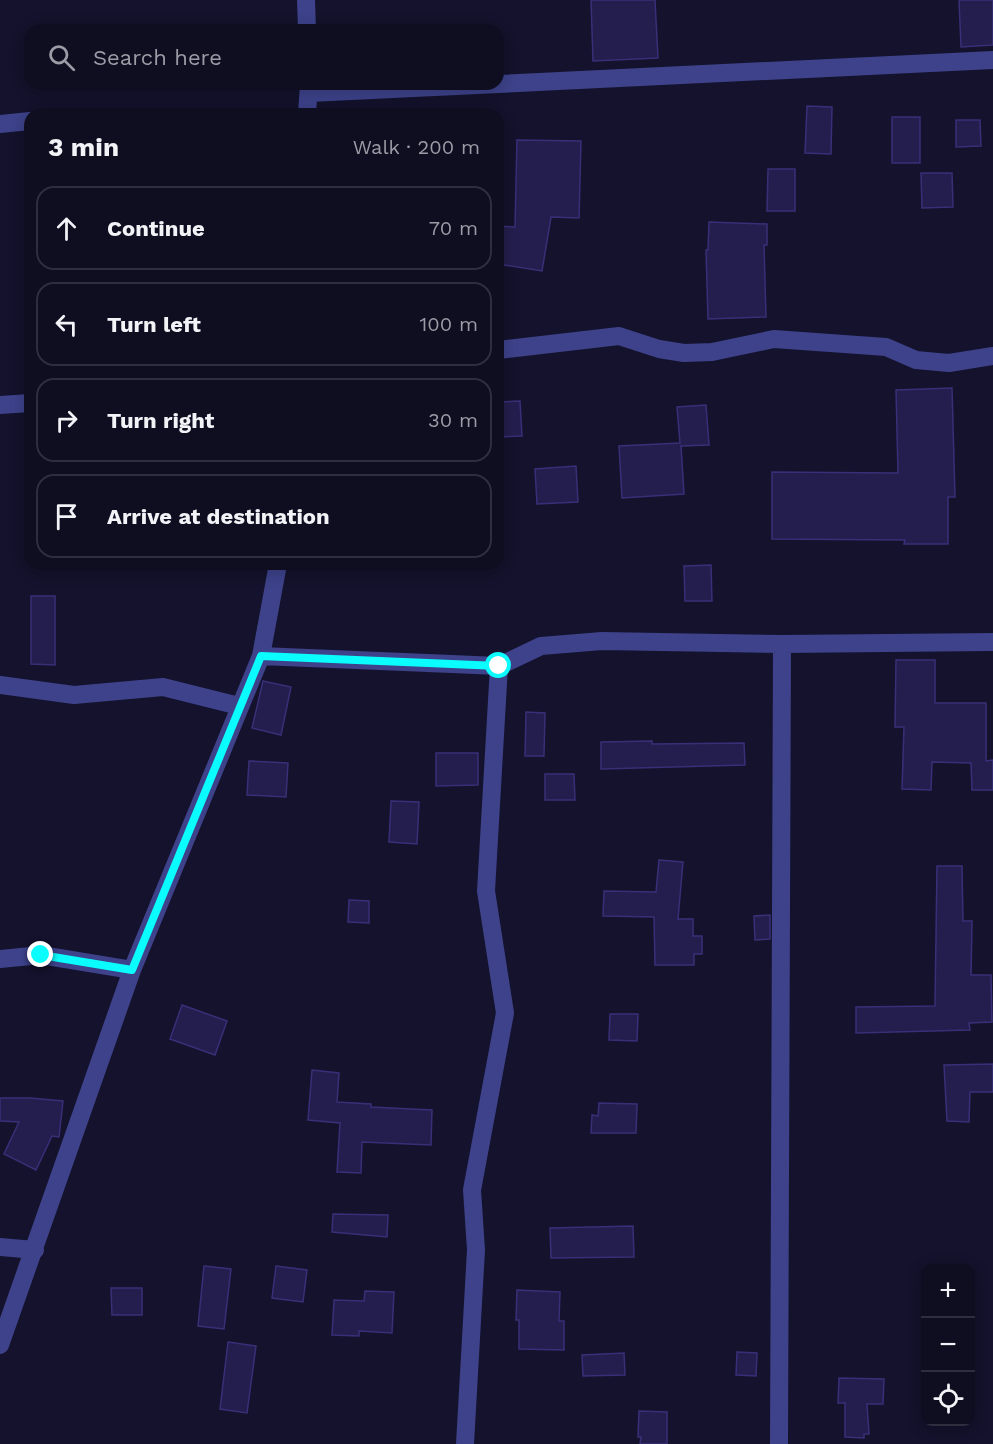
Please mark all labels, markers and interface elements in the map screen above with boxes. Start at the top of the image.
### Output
search box [24,24,504,90]
icon: search [45,41,78,74]
text: Search here [93,45,222,70]
text: 3 min [48,132,119,162]
text: Walk · 200 m [353,135,480,159]
icon: ahead [50,212,83,245]
text: Continue [107,216,205,241]
text: 70 m [429,216,478,240]
icon: left [50,308,83,341]
text: Turn left [107,312,201,337]
text: 100 m [419,312,478,336]
icon: right [50,404,83,437]
text: Turn right [107,408,214,433]
text: 30 m [428,408,478,432]
icon: arrive [50,500,83,533]
text: Arrive at destination [107,504,330,529]
route start [485,652,511,678]
route end [27,941,53,967]
map controls [921,1264,975,1426]
button: + [921,1264,975,1318]
button: − [921,1318,975,1372]
button: locate [921,1372,975,1426]

